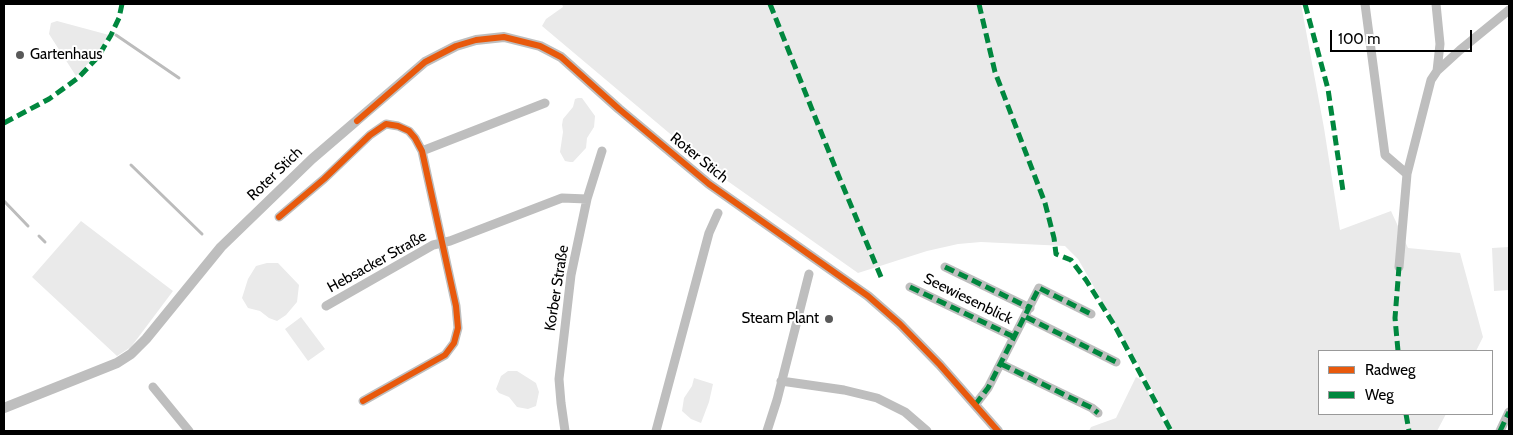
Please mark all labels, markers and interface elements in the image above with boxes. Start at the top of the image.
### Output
scale bar [1333,20,1476,52]
text: 100 m [1338,30,1380,48]
place label: Gartenhaus [30,46,102,64]
marker: Gartenhaus [14,49,26,61]
street label: Roter Stich [666,129,732,187]
street label: Roter Stich [244,143,306,205]
street label: Hebsacker Straße [324,227,430,297]
street label: Korber Straße [541,244,573,332]
street label: Seewiesenblick [921,270,1015,328]
place label: Steam Plant [741,310,819,328]
marker: Steam Plant [823,313,835,325]
legend [1318,350,1493,415]
text: Radweg [1365,361,1415,379]
text: Weg [1365,386,1394,404]

